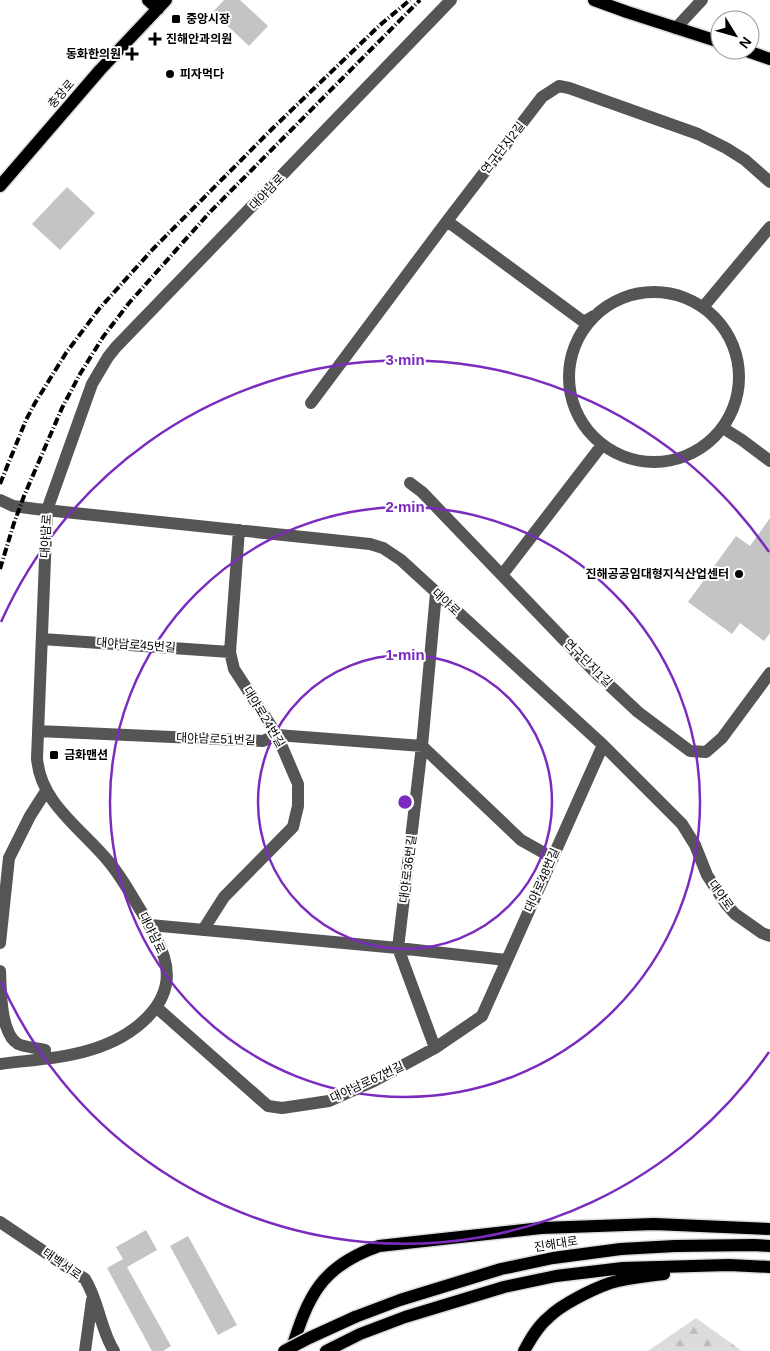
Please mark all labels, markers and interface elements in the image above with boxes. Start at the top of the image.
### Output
north arrow [710,10,760,60]
place label: 중앙시장 [186,12,230,26]
marker: 중앙시장 [170,13,182,25]
marker: 진해안과의원 [148,32,162,46]
place label: 진해안과의원 [166,32,232,46]
text: N [736,34,755,52]
place label: 동화한의원 [66,47,121,61]
marker: 동화한의원 [125,47,139,61]
place label: 피자먹다 [180,67,224,81]
marker: 피자먹다 [164,68,176,80]
street label: 충장로 [45,77,77,111]
street label: 연구단지2길 [478,119,528,177]
street label: 대야남로 [247,171,287,213]
text: 3 min [385,351,425,368]
text: 2 min [385,498,425,515]
street label: 대야남로 [38,514,54,558]
place label: 진해공공임대형지식산업센터 [585,567,729,581]
marker: 진해공공임대형지식산업센터 [733,568,745,580]
street label: 대야로 [429,586,463,618]
street label: 대야남로45번길 [96,635,176,655]
street label: 연구단지1길 [561,636,615,690]
text: 1 min [385,646,425,663]
street label: 대야로24번길 [240,684,288,750]
street label: 대야남로51번길 [176,731,256,747]
place label: 금화맨션 [64,748,108,762]
marker: 금화맨션 [48,749,60,761]
centre of rings [396,793,414,811]
street label: 대야로36번길 [397,834,419,904]
street label: 대야로48번길 [522,846,562,914]
street label: 대야로 [706,877,736,913]
street label: 대야남로 [136,910,168,956]
street label: 대야남로67번길 [328,1059,406,1105]
street label: 진해대로 [533,1234,579,1254]
street label: 태백서로 [40,1246,84,1282]

